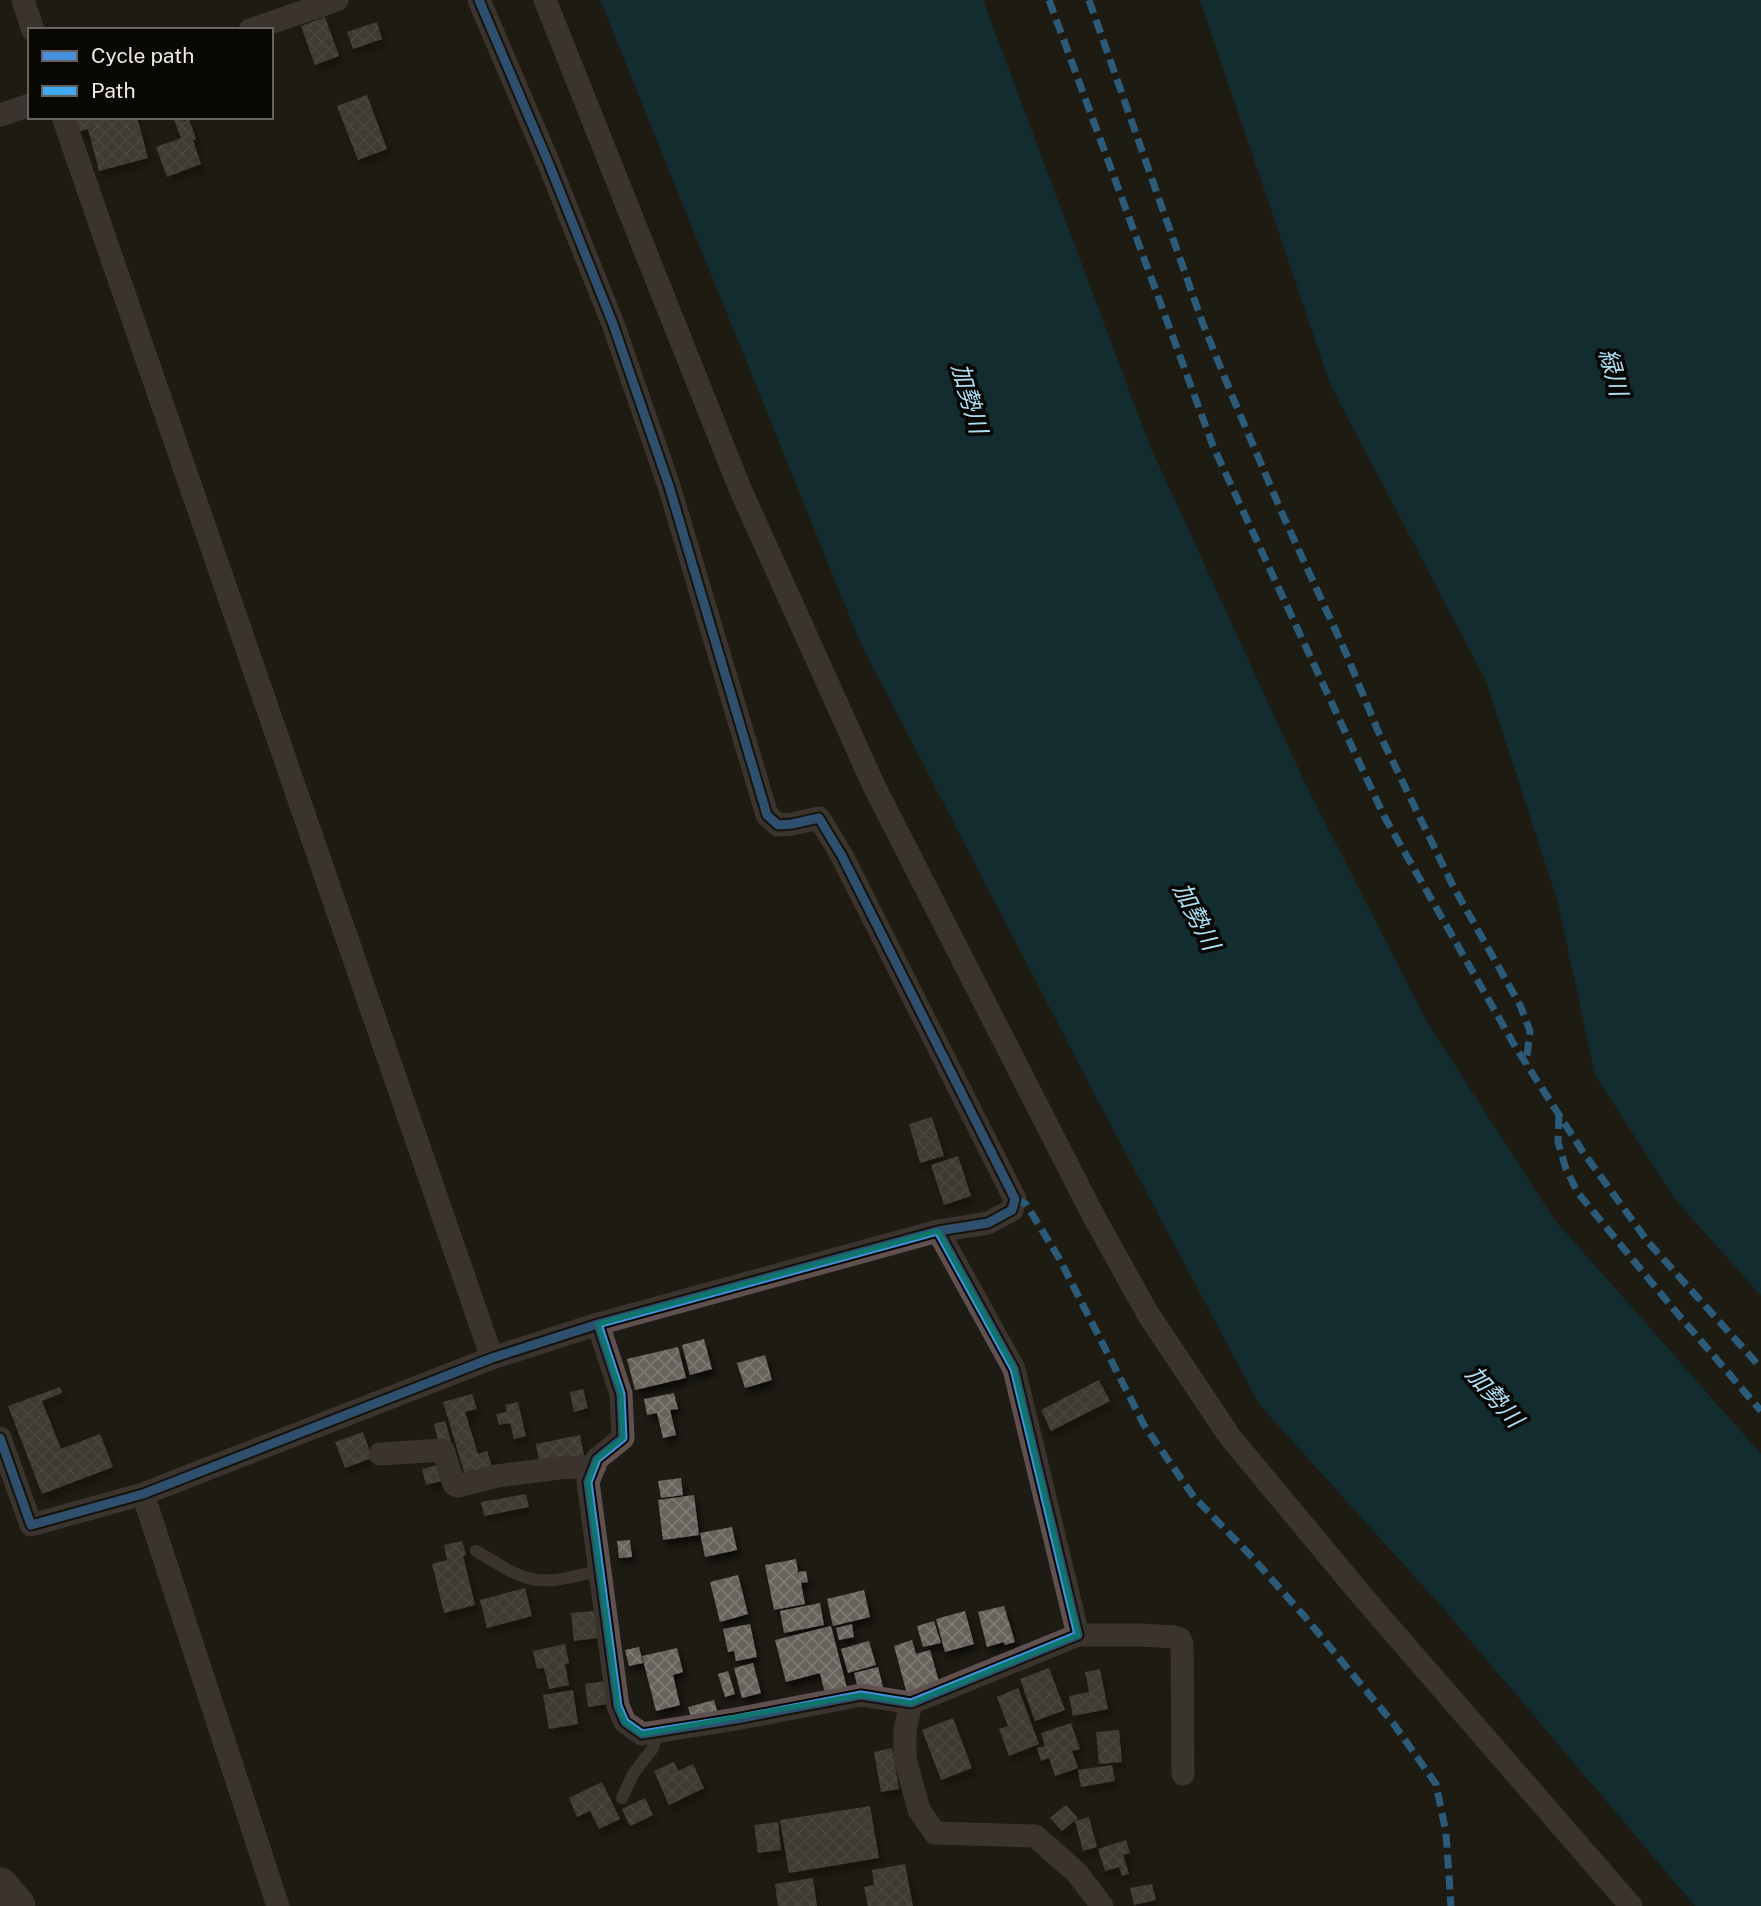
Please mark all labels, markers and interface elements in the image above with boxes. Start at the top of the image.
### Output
legend [28,28,273,119]
text: Cycle path [91,43,194,68]
text: Path [91,78,136,103]
water label: 緑川 [1594,345,1635,402]
water label: 加勢川 [947,360,994,439]
water label: 加勢川 [1168,878,1227,957]
water label: 加勢川 [1461,1360,1531,1435]

